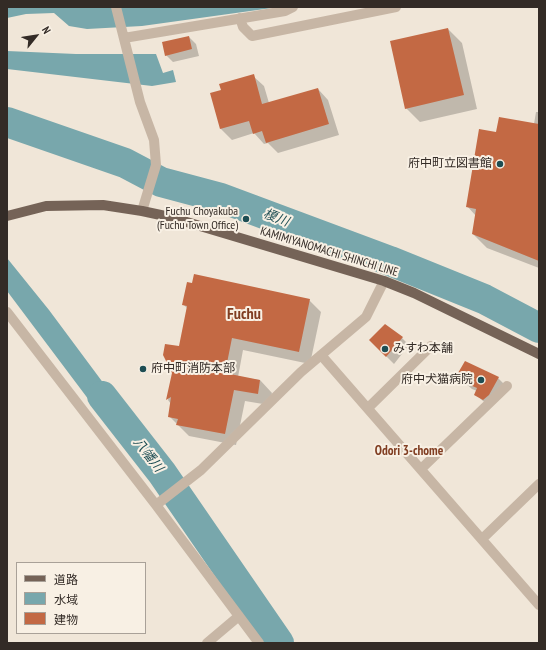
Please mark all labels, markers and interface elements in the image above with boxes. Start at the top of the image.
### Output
north arrow [16,16,56,56]
text: N [39,24,54,36]
place label: 府中町立図書館 [408,157,492,171]
marker: 府中町立図書館 [495,159,505,169]
place label: Fuchu Choyakuba (Fuchu Town Office) [157,205,238,233]
water label: 榎川 [261,206,291,230]
marker: Fuchu Choyakuba (Fuchu Town Office) [241,214,251,224]
street label: KAMIMIYANOMACHI SHINCHI LINE [258,224,400,280]
district label: Fuchu [227,304,261,324]
place label: みすわ本舗 [393,342,453,356]
marker: みすわ本舗 [380,344,390,354]
place label: 府中町消防本部 [151,362,235,376]
marker: 府中町消防本部 [138,364,148,374]
place label: 府中犬猫病院 [401,373,473,387]
marker: 府中犬猫病院 [476,375,486,385]
water label: 八幡川 [130,435,166,475]
district label: Odori 3-chome [375,443,443,459]
legend [16,562,146,634]
text: 道路 [54,572,78,587]
text: 水域 [54,592,78,607]
text: 建物 [54,612,78,627]

